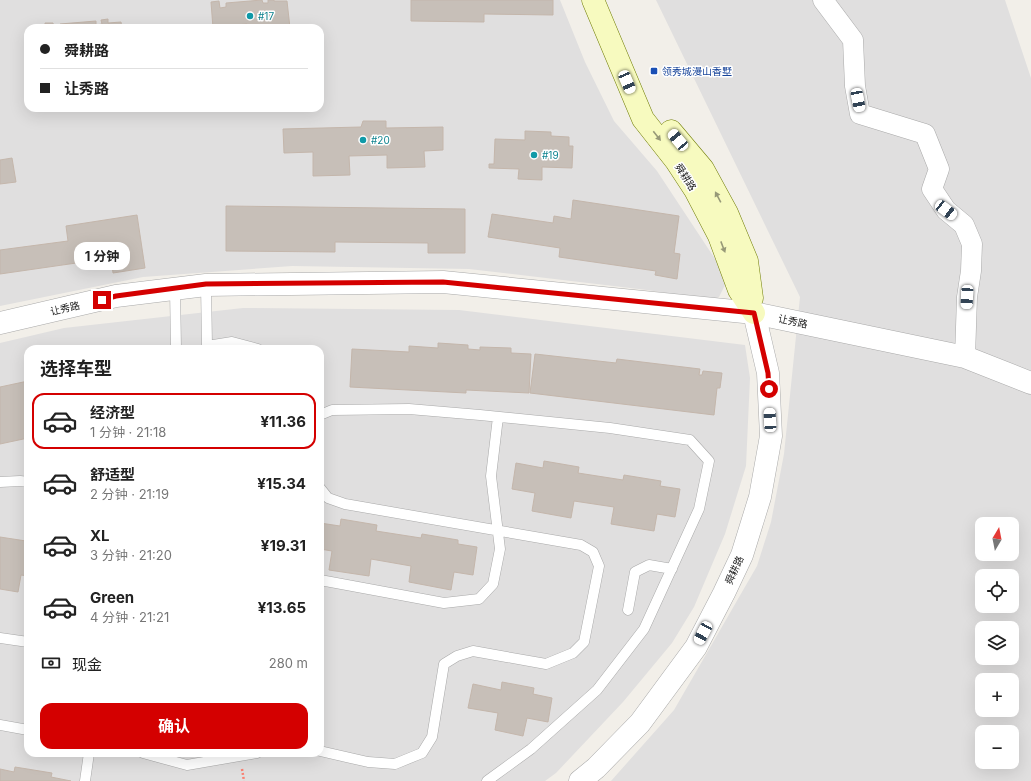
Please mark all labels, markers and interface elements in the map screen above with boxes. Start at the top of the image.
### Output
place label: #17 [258,10,274,22]
marker: #17 [245,11,255,21]
text: 舜耕路 [64,41,109,60]
place label: 领秀城漫山香墅 [662,65,732,77]
marker: 领秀城漫山香墅 [649,66,659,76]
car [617,69,637,95]
text: 让秀路 [64,79,109,98]
car [850,87,866,113]
car [666,127,690,153]
one-way arrow [652,131,661,142]
place label: #20 [371,134,390,146]
marker: #20 [358,135,368,145]
place label: #19 [542,149,559,161]
marker: #19 [529,150,539,160]
street label: 舜耕路 [673,161,699,193]
one-way arrow [715,191,721,203]
car [933,198,959,222]
callout: 1 分钟 [74,242,130,270]
one-way arrow [721,242,727,254]
text: 1 分钟 [85,248,119,264]
car [960,285,974,309]
route end [93,291,111,309]
street label: 让秀路 [49,299,81,317]
street label: 让秀路 [777,312,809,330]
text: 选择车型 [40,358,112,379]
route start [760,380,778,398]
icon: car [42,403,78,439]
text: 经济型 [90,403,135,422]
car [763,408,777,432]
text: ¥11.36 [260,412,306,431]
text: 1 分钟 · 21:18 [90,424,166,440]
icon: car [42,465,78,501]
text: 舒适型 [90,465,135,484]
text: ¥15.34 [257,474,306,493]
text: 2 分钟 · 21:19 [90,486,169,502]
north arrow [975,517,1019,561]
map controls [975,517,1019,769]
text: XL [90,526,110,545]
icon: car [42,527,78,563]
text: ¥19.31 [261,536,306,555]
text: 3 分钟 · 21:20 [90,547,172,563]
street label: 舜耕路 [722,554,746,586]
button: locate [975,569,1019,613]
text: Green [90,588,134,607]
icon: car [42,589,78,625]
text: ¥13.65 [258,598,306,617]
text: 4 分钟 · 21:21 [90,609,169,625]
car [692,620,714,646]
button: layers [975,621,1019,665]
icon: cash [40,652,62,674]
text: 现金 [72,655,102,674]
text: 280 m [269,655,308,671]
button: + [975,673,1019,717]
button: 确认 [40,703,308,749]
button: − [975,725,1019,769]

